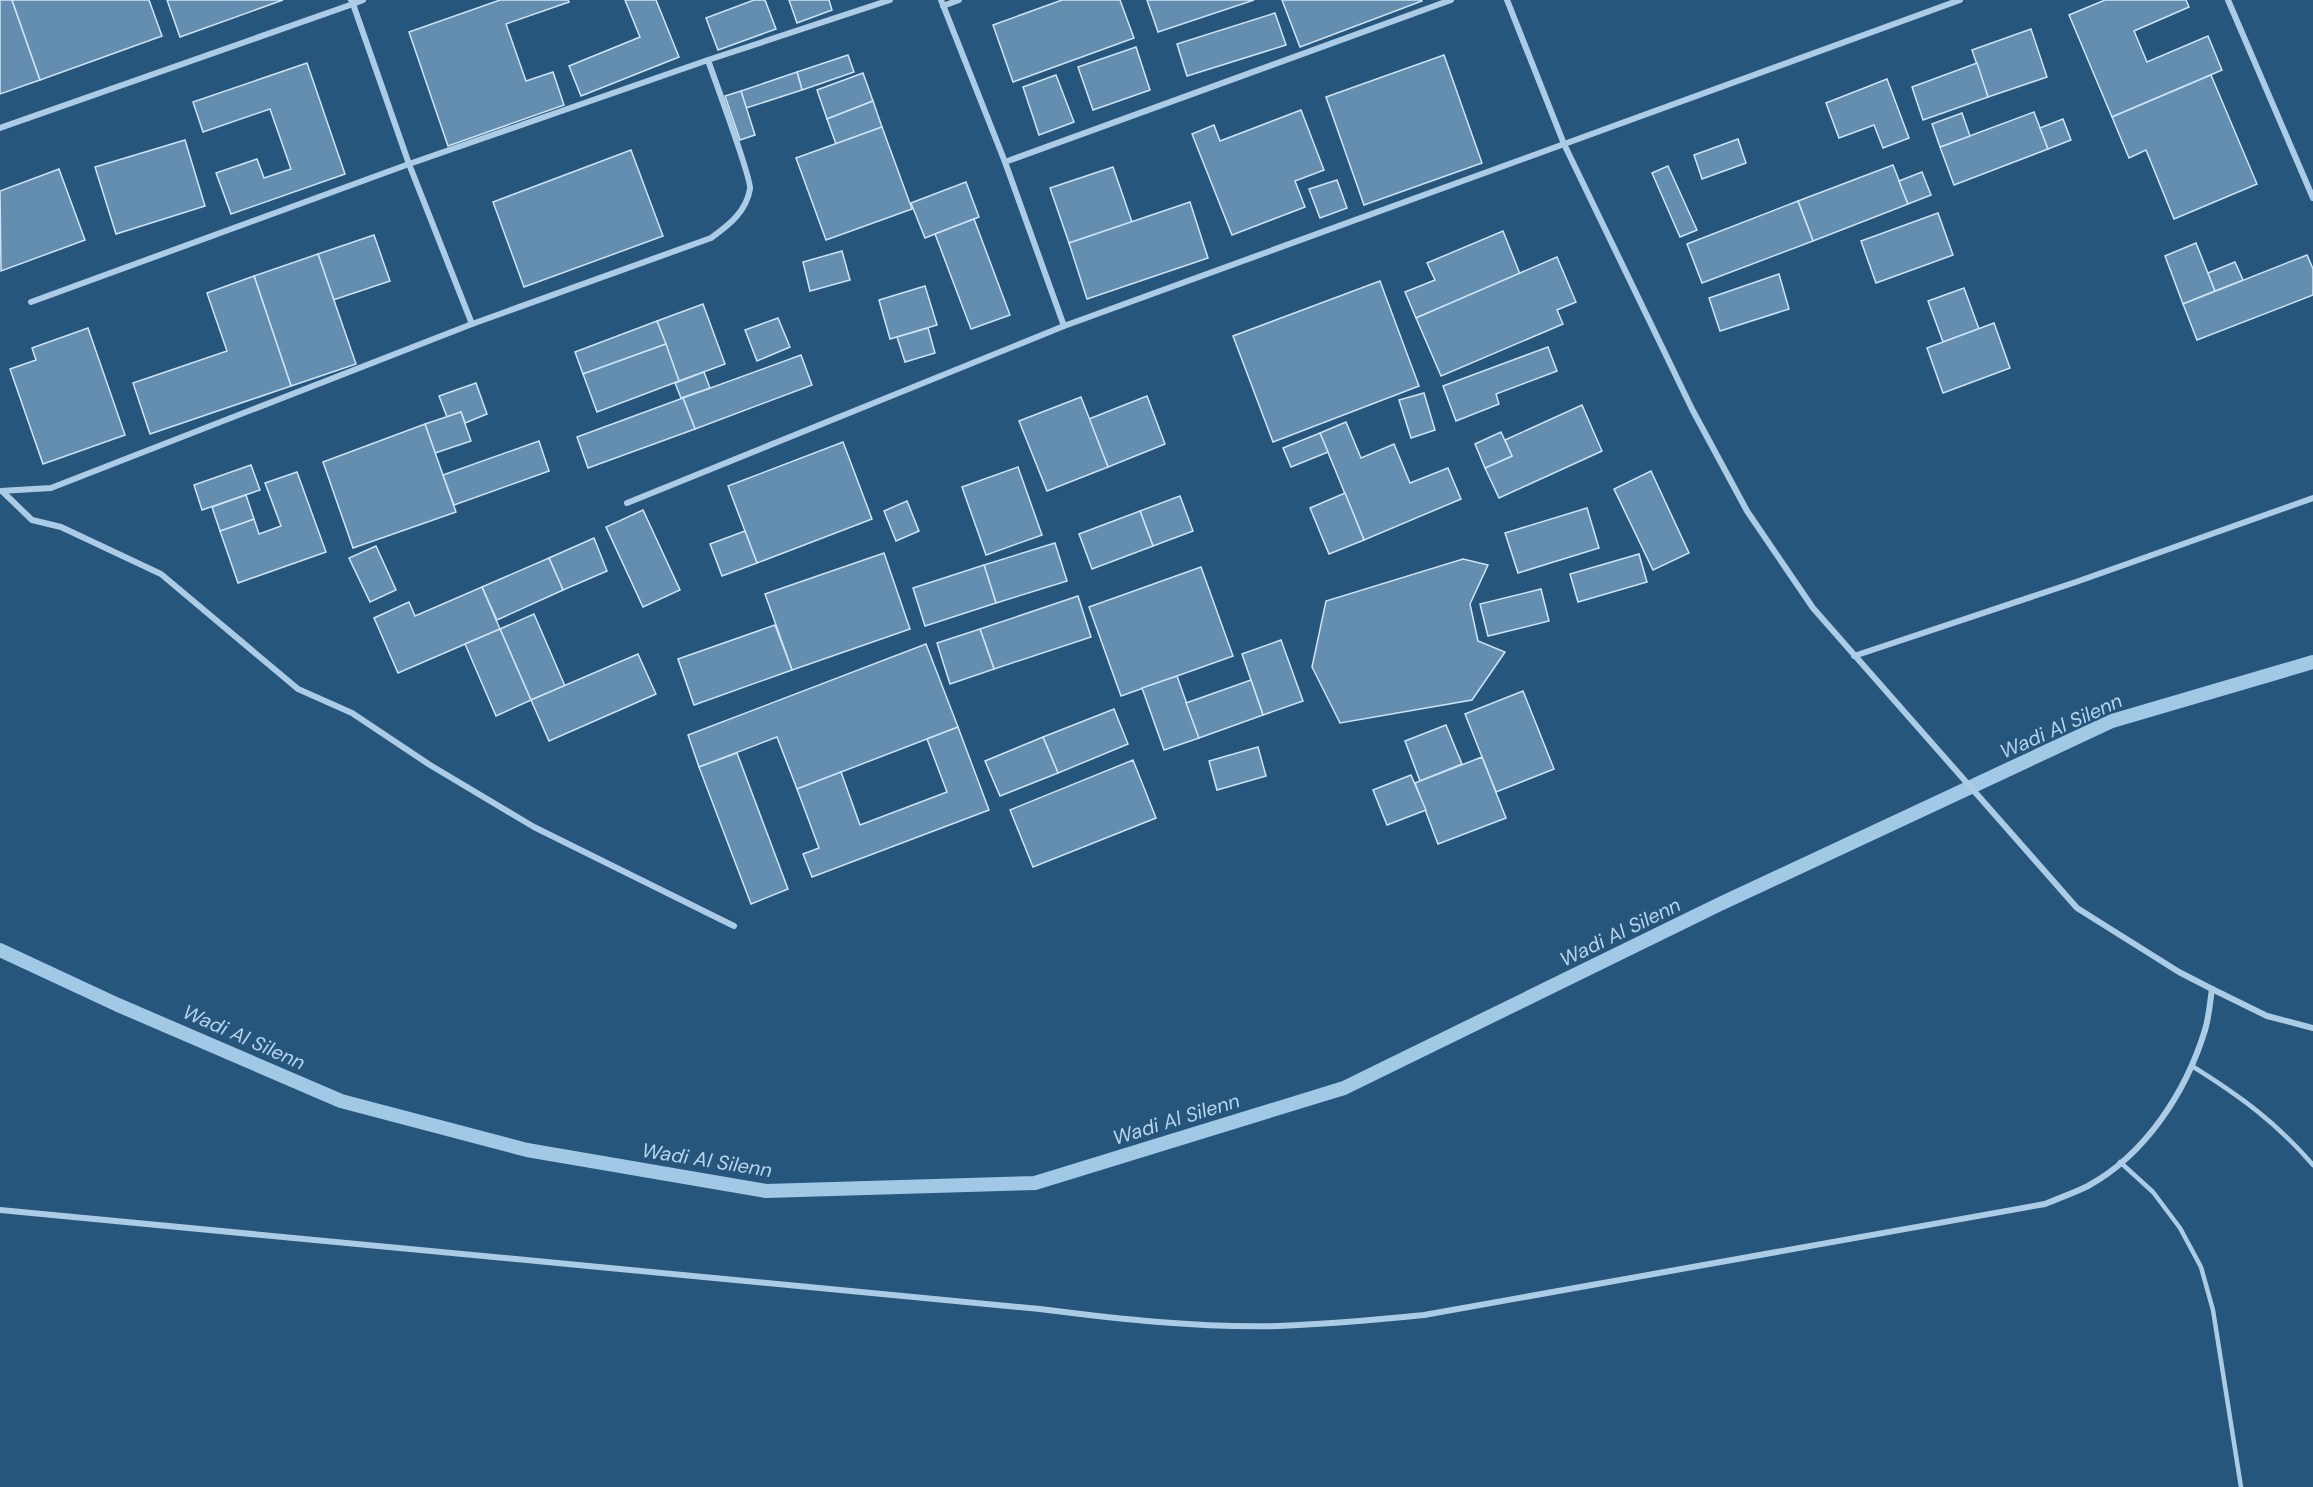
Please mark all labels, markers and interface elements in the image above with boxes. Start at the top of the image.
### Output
water label: Wadi Al Silenn [1996,687,2126,765]
water label: Wadi Al Silenn [1555,892,1685,972]
water label: Wadi Al Silenn [179,998,309,1076]
water label: Wadi Al Silenn [1109,1087,1243,1151]
water label: Wadi Al Silenn [640,1137,774,1183]

